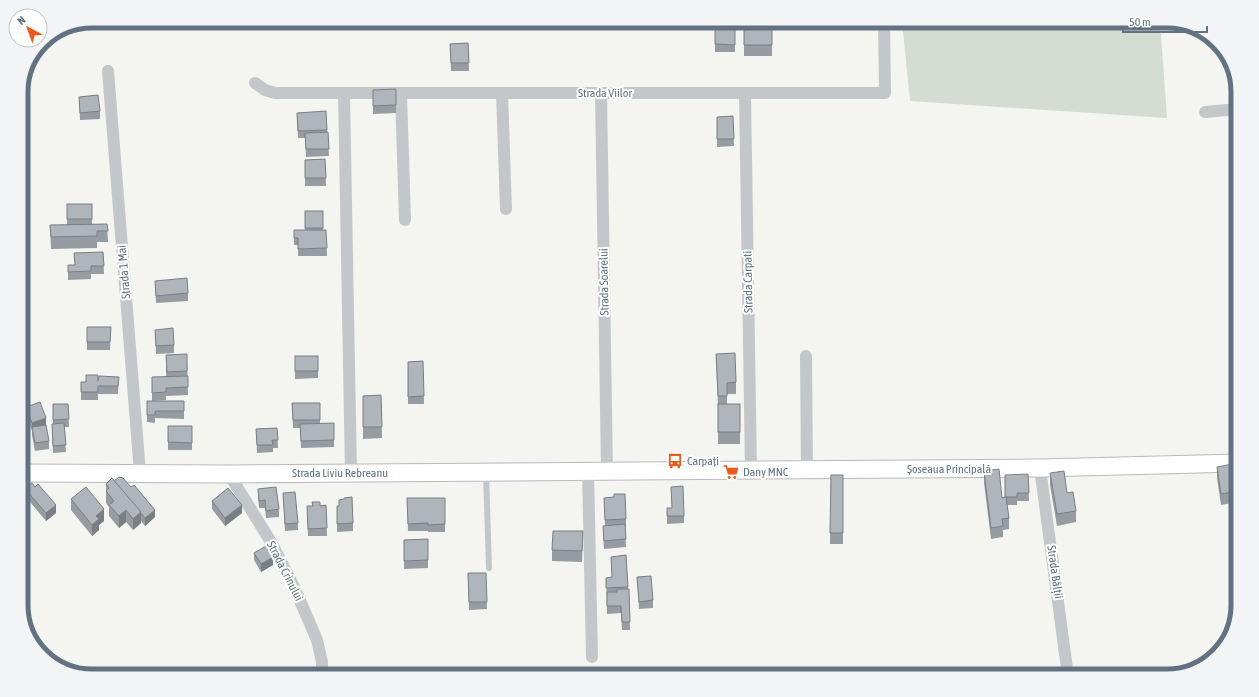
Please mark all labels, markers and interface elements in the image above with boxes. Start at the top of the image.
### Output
north arrow [8,8,48,48]
scale bar [1123,8,1207,34]
text: N [15,14,28,27]
text: 50 m [1129,15,1151,29]
street label: Strada Viilor [578,86,632,100]
street label: Strada 1 Mai [115,245,133,299]
street label: Strada Soarelui [596,248,612,316]
street label: Strada Carpati [740,251,756,313]
bus stop icon: Carpați [666,452,684,470]
place label: Carpați [687,454,719,468]
street label: Șoseaua Principală [907,462,991,476]
supermarket icon: Dany MNC [722,463,740,481]
place label: Dany MNC [743,465,789,479]
street label: Strada Liviu Rebreanu [292,466,388,480]
street label: Strada Crinului [264,539,306,603]
street label: Strada Bălții [1044,544,1066,600]

